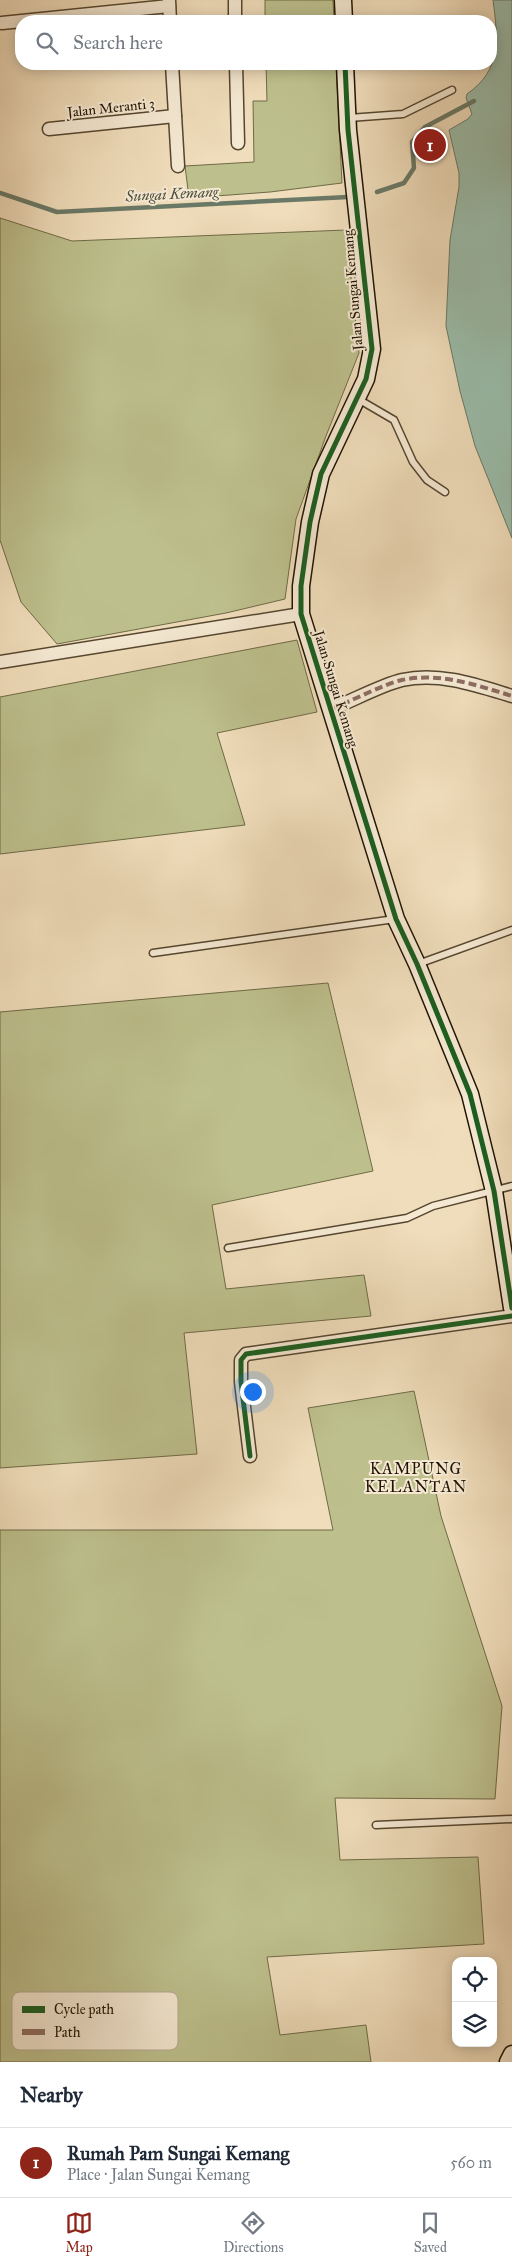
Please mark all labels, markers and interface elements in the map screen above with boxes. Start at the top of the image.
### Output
search box [15,15,497,70]
icon: search [33,29,61,57]
text: Search here [73,31,163,54]
street label: Jalan Meranti 3 [64,95,156,122]
pin: 1 [414,126,446,164]
water label: Sungai Kemang [124,183,220,205]
street label: Jalan Sungai Kemang [339,228,368,353]
street label: Jalan Sungai Kemang [309,627,362,750]
your location [240,1379,266,1405]
district label: KAMPUNG KELANTAN [365,1459,467,1496]
map controls [452,1957,497,2047]
button: locate [452,1957,497,2002]
legend [12,1992,178,2050]
text: Cycle path [54,2001,114,2018]
button: layers [452,2002,497,2047]
text: Path [54,2024,81,2041]
text: Nearby [20,2082,83,2108]
text: Rumah Pam Sungai Kemang [67,2142,289,2165]
text: 1 [33,2153,39,2172]
text: 560 m [450,2153,492,2172]
text: Place · Jalan Sungai Kemang [67,2165,250,2184]
tab: Map [65,2209,93,2256]
tab: Directions [223,2209,284,2256]
tab: Saved [414,2209,447,2256]

